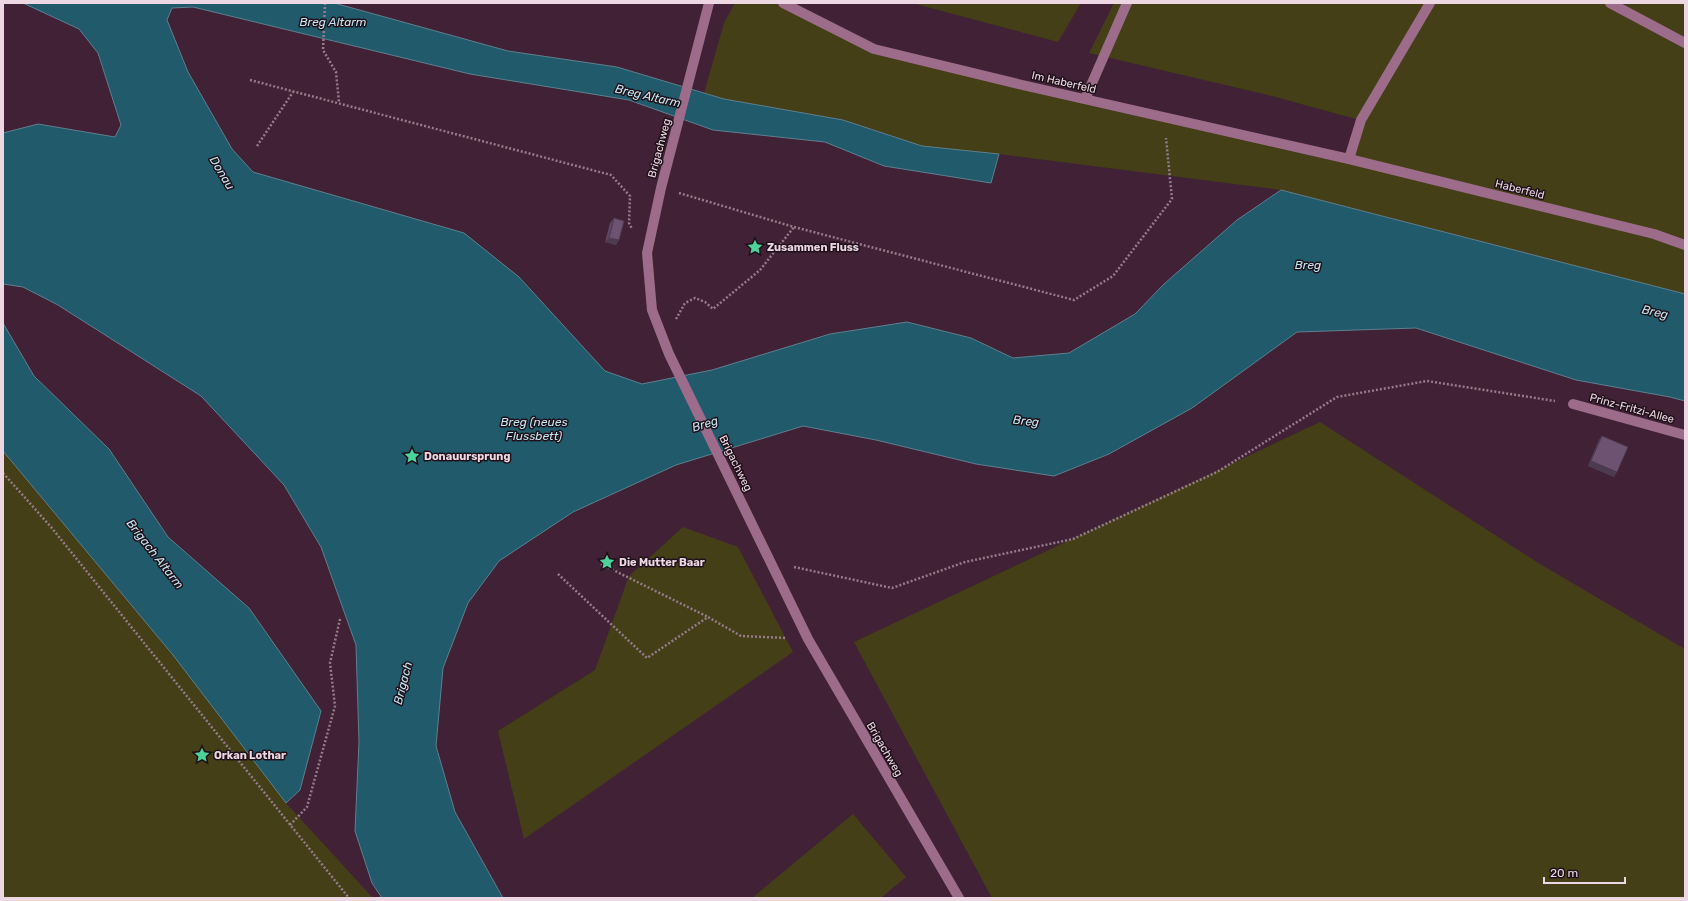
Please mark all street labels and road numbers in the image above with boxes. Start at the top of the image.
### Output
street label: Im Haberfeld [1030,69,1097,96]
street label: Brigachweg [645,117,674,179]
street label: Haberfeld [1494,177,1546,202]
street label: Prinz-Fritzi-Allee [1588,391,1676,426]
street label: Brigachweg [716,433,755,493]
street label: Brigachweg [864,720,905,779]

